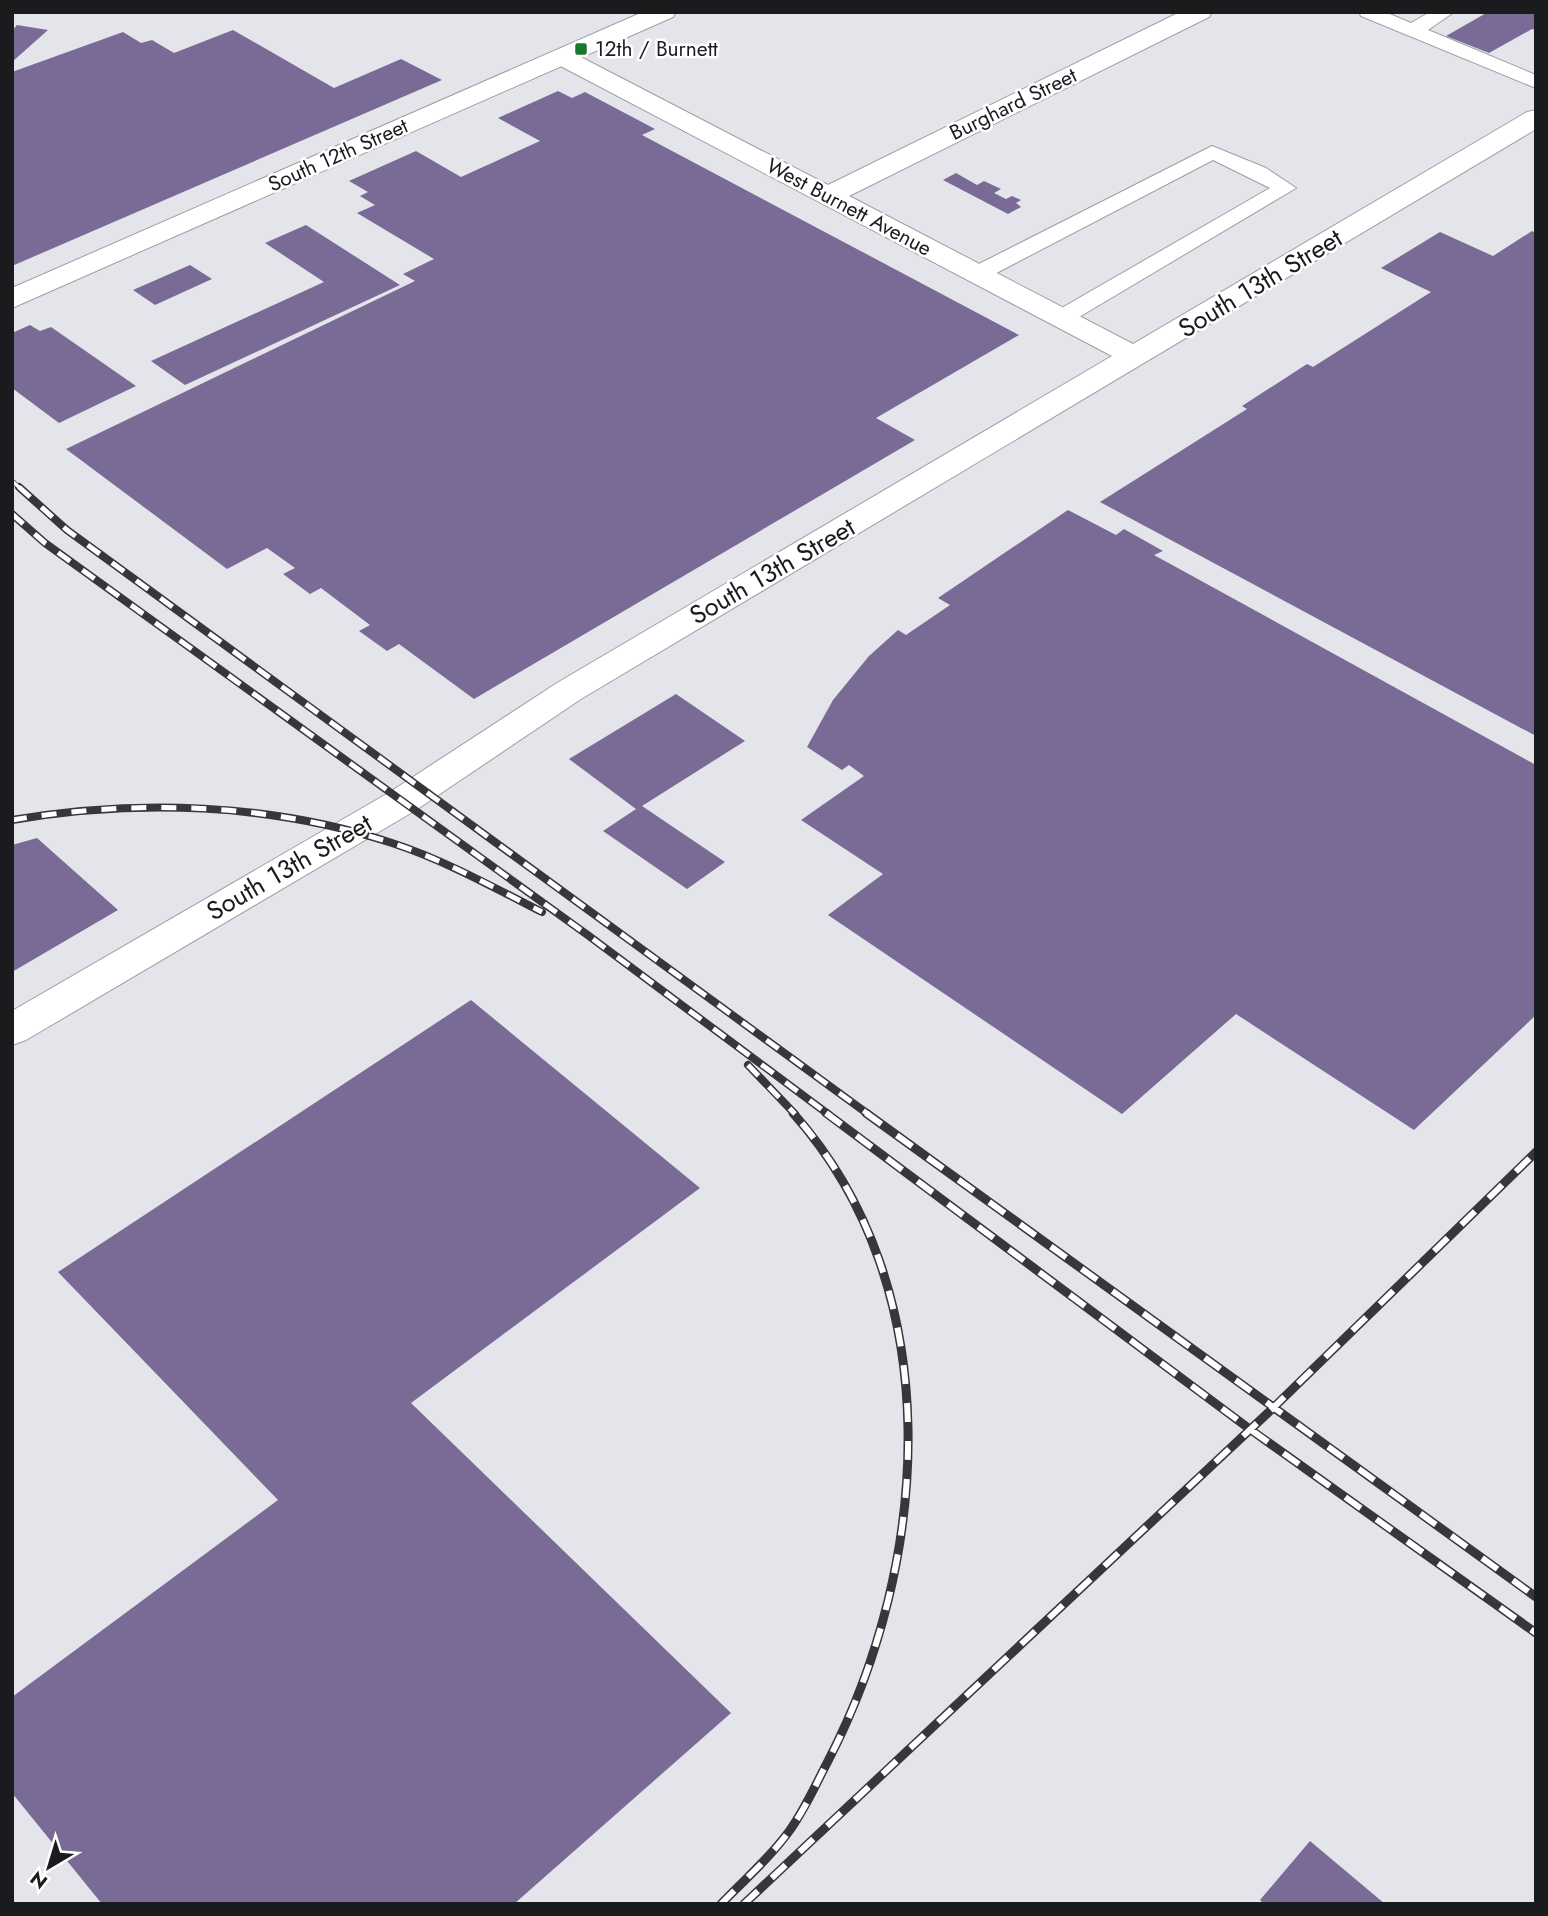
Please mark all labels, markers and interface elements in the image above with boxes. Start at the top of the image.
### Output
place label: 12th / Burnett [595,34,718,64]
marker: 12th / Burnett [573,41,589,57]
street label: Burghard Street [944,60,1082,148]
street label: South 12th Street [263,111,413,199]
street label: West Burnett Avenue [761,151,937,263]
street label: South 13th Street [1171,219,1350,347]
street label: South 13th Street [682,508,862,634]
street label: South 13th Street [199,804,379,930]
north arrow [14,1832,84,1902]
text: N [25,1865,53,1895]

